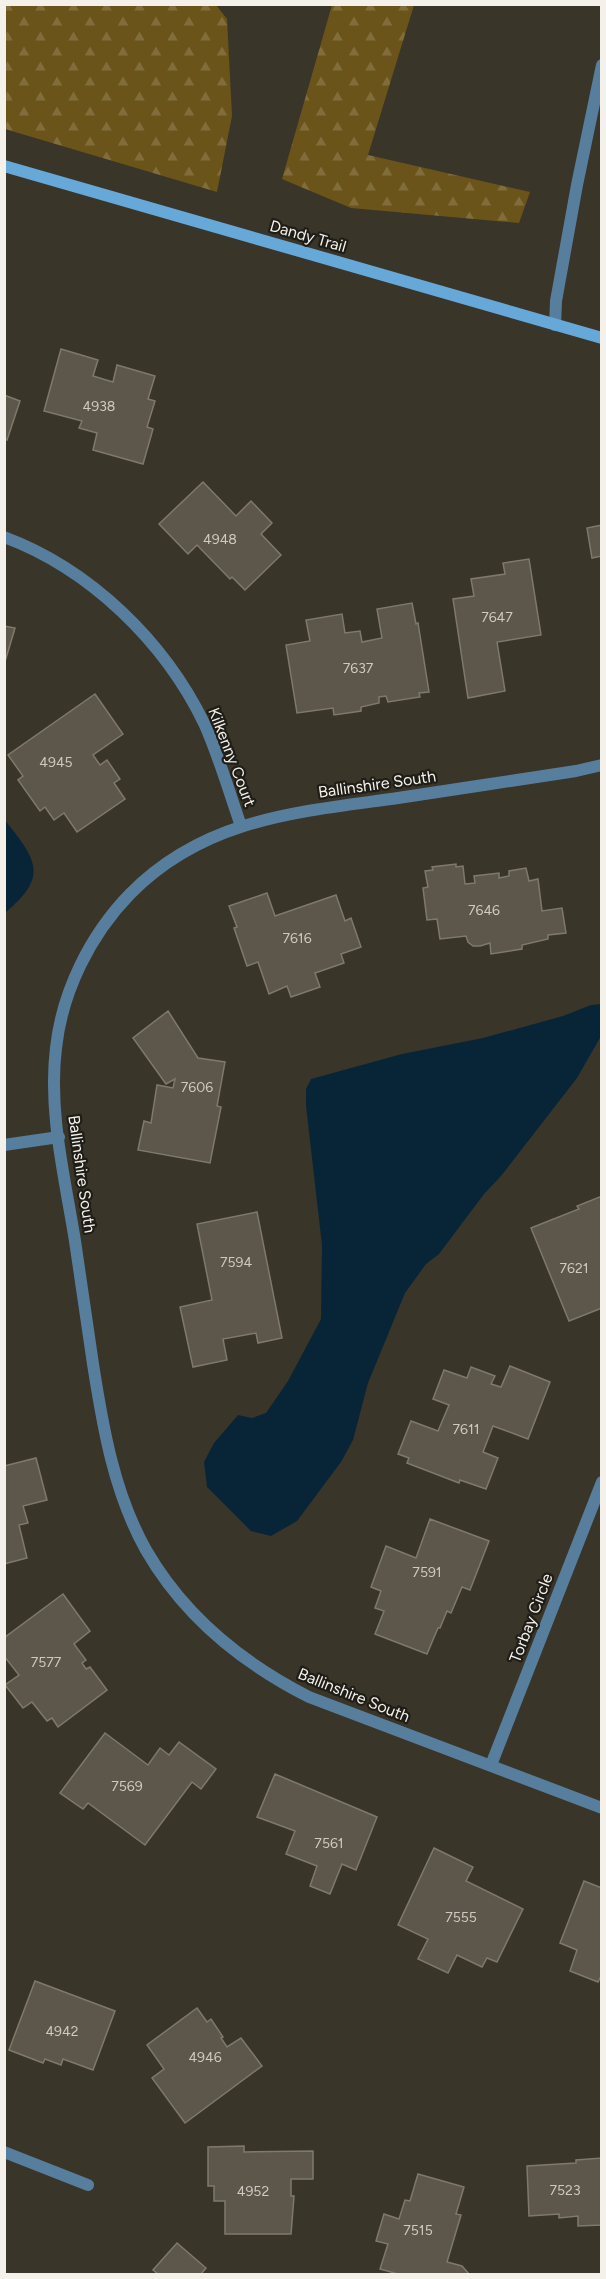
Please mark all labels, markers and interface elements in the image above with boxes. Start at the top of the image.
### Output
street label: Dandy Trail [268,216,348,256]
house number: 4938 [83,398,115,415]
house number: 4948 [203,531,237,548]
house number: 7647 [481,609,513,626]
house number: 7637 [343,660,374,677]
street label: Kilkenny Court [204,705,260,809]
house number: 4945 [39,754,73,771]
street label: Ballinshire South [317,766,437,802]
house number: 7646 [468,902,500,919]
house number: 7616 [282,930,312,947]
house number: 7606 [181,1079,213,1096]
street label: Ballinshire South [64,1114,100,1234]
house number: 7594 [220,1254,252,1271]
house number: 7621 [559,1260,589,1277]
house number: 7611 [452,1421,480,1438]
house number: 7591 [412,1564,442,1581]
street label: Torbay Circle [505,1571,557,1665]
house number: 7577 [31,1654,62,1671]
street label: Ballinshire South [295,1664,413,1726]
house number: 7569 [111,1778,143,1795]
house number: 7561 [314,1835,344,1852]
house number: 7555 [445,1909,477,1926]
house number: 4942 [45,2023,79,2040]
house number: 4946 [188,2049,222,2066]
house number: 7523 [549,2182,581,2199]
house number: 4952 [237,2183,269,2200]
house number: 7515 [403,2222,433,2239]

